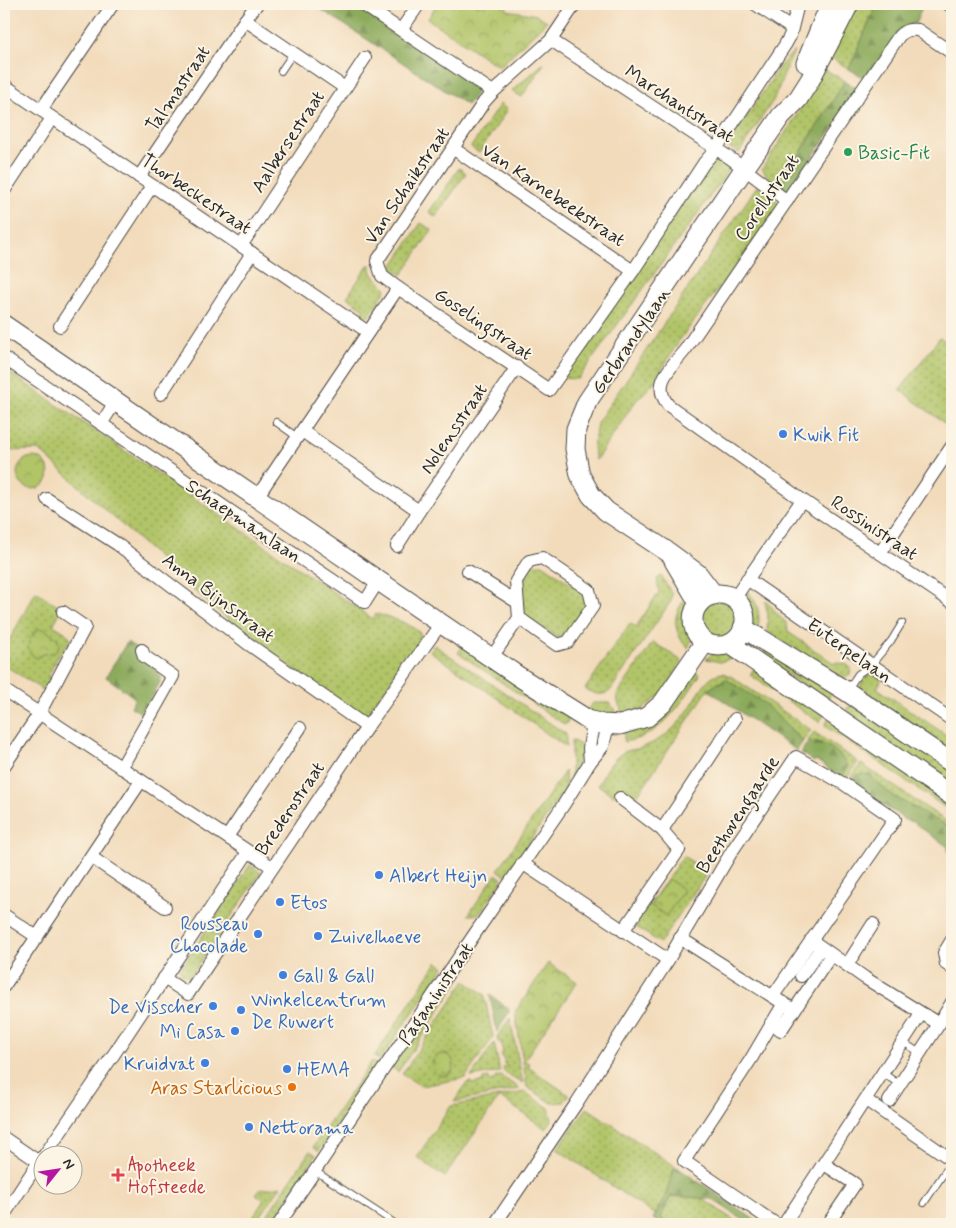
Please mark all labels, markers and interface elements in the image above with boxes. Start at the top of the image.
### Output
street label: Talmastraat [140,41,216,137]
street label: Marchantstraat [620,59,739,149]
street label: Aalbersestraat [246,86,331,198]
street label: Van Schaikstraat [359,122,456,249]
street label: Van Karnebeekstraat [476,138,630,253]
place label: Basic-Fit [858,141,930,166]
marker: Basic-Fit [842,146,854,158]
street label: Thorbeckestraat [136,148,256,241]
street label: Corellistraat [729,150,805,246]
street label: Goselingstraat [427,282,537,369]
street label: Gerbrandylaan [586,282,677,400]
street label: Nolensstraat [415,379,494,479]
place label: Kwik Fit [793,423,859,448]
marker: Kwik Fit [777,428,789,440]
street label: Schaepmanlaan [181,473,306,569]
street label: Rossinistraat [826,490,923,567]
street label: Anna Bijnsstraat [157,548,279,649]
street label: Euterpelaan [802,613,896,690]
street label: Beethovengaarde [691,751,788,880]
street label: Brederostraat [250,757,331,861]
place label: Albert Heijn [389,864,487,889]
marker: Albert Heijn [373,869,385,881]
place label: Etos [290,891,328,916]
marker: Etos [274,896,286,908]
place label: Rousseau Chocolade [170,912,248,959]
place label: Zuivelhoeve [328,925,421,950]
marker: Rousseau Chocolade [252,928,264,940]
marker: Zuivelhoeve [312,930,324,942]
street label: Paganinistraat [393,938,482,1052]
place label: Gall & Gall [293,964,374,989]
marker: Gall & Gall [277,969,289,981]
place label: Winkelcentrum De Ruwert [251,988,386,1035]
place label: De Visscher [108,995,203,1020]
marker: De Visscher [207,1000,219,1012]
marker: Winkelcentrum De Ruwert [235,1004,247,1016]
place label: Mi Casa [160,1020,226,1045]
marker: Mi Casa [229,1025,241,1037]
place label: Kruidvat [124,1052,195,1077]
marker: Kruidvat [199,1057,211,1069]
place label: HEMA [297,1058,350,1083]
marker: HEMA [281,1063,293,1075]
place label: Aras Starlicious [150,1076,283,1101]
marker: Aras Starlicious [286,1081,298,1093]
place label: Nettorama [259,1116,354,1141]
marker: Nettorama [243,1121,255,1133]
north arrow [32,1146,82,1196]
place label: Apotheek Hofsteede [128,1153,206,1200]
text: N [58,1155,79,1173]
marker: Apotheek Hofsteede [112,1169,124,1181]

